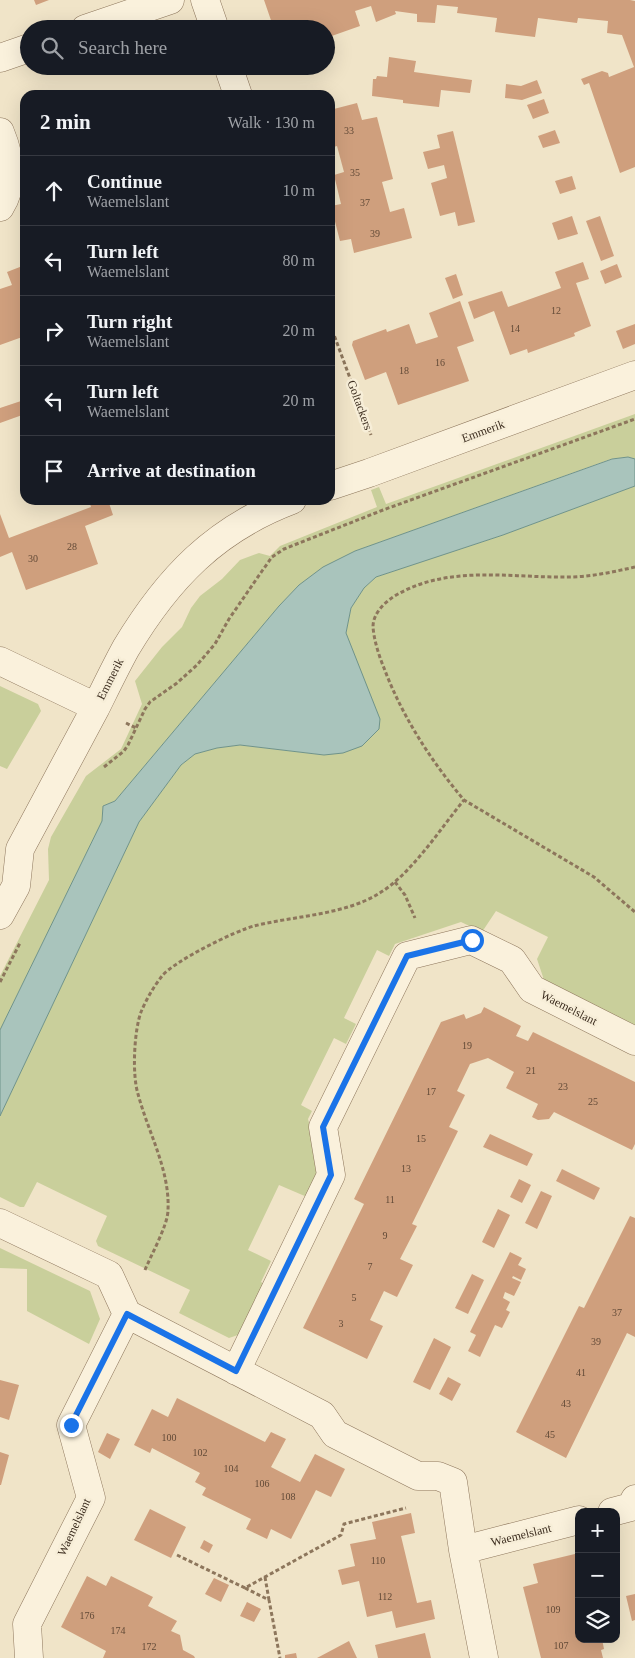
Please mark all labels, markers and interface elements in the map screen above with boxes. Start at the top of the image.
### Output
search box [20,20,335,75]
icon: search [38,34,66,62]
text: Search here [78,37,167,58]
text: 2 min [40,110,91,134]
text: Walk · 130 m [228,114,315,131]
house number: 33 [344,125,354,136]
house number: 35 [350,167,360,178]
text: Continue [87,171,162,192]
icon: ahead [40,177,68,205]
text: 10 m [283,182,315,199]
text: Waemelslant [87,193,169,210]
house number: 37 [360,197,370,208]
house number: 39 [370,228,380,239]
text: Turn left [87,241,159,262]
icon: left [40,247,68,275]
text: 80 m [283,252,315,269]
text: Waemelslant [87,263,169,280]
house number: 12 [551,305,561,316]
text: Turn right [87,311,172,332]
icon: right [40,317,68,345]
text: 20 m [283,322,315,339]
house number: 14 [510,323,520,334]
text: Waemelslant [87,333,169,350]
house number: 16 [435,357,445,368]
house number: 18 [399,365,409,376]
street label: Goltackers [345,378,376,432]
text: Turn left [87,381,159,402]
icon: left [40,387,68,415]
text: 20 m [283,392,315,409]
text: Waemelslant [87,403,169,420]
street label: Emmerik [460,417,506,445]
icon: arrive [40,457,68,485]
text: Arrive at destination [87,460,256,481]
house number: 28 [67,541,77,552]
house number: 30 [28,553,38,564]
street label: Emmerik [94,656,126,702]
route start [461,929,484,952]
street label: Waemelslant [538,988,600,1029]
house number: 19 [462,1040,472,1051]
house number: 21 [526,1065,536,1076]
house number: 23 [558,1081,568,1092]
house number: 17 [426,1086,436,1097]
house number: 25 [588,1096,598,1107]
house number: 15 [416,1133,426,1144]
house number: 13 [401,1163,411,1174]
house number: 11 [385,1194,395,1205]
house number: 9 [383,1230,388,1241]
house number: 7 [368,1261,373,1272]
house number: 5 [352,1292,357,1303]
house number: 37 [612,1307,622,1318]
house number: 3 [339,1318,344,1329]
house number: 39 [591,1336,601,1347]
house number: 41 [576,1367,586,1378]
house number: 43 [561,1398,571,1409]
route end [60,1414,83,1437]
house number: 45 [545,1429,555,1440]
house number: 100 [162,1432,177,1443]
house number: 102 [193,1447,208,1458]
house number: 104 [224,1463,239,1474]
house number: 106 [255,1478,270,1489]
house number: 108 [281,1491,296,1502]
street label: Waemelslant [55,1495,94,1558]
map controls [575,1508,620,1643]
button: + [575,1508,620,1553]
street label: Waemelslant [489,1521,553,1549]
button: − [575,1553,620,1598]
house number: 110 [371,1555,385,1566]
house number: 112 [378,1591,392,1602]
button: layers [575,1598,620,1643]
house number: 109 [546,1604,561,1615]
house number: 176 [80,1610,95,1621]
house number: 174 [111,1625,126,1636]
house number: 107 [554,1640,569,1651]
house number: 172 [142,1641,157,1652]

